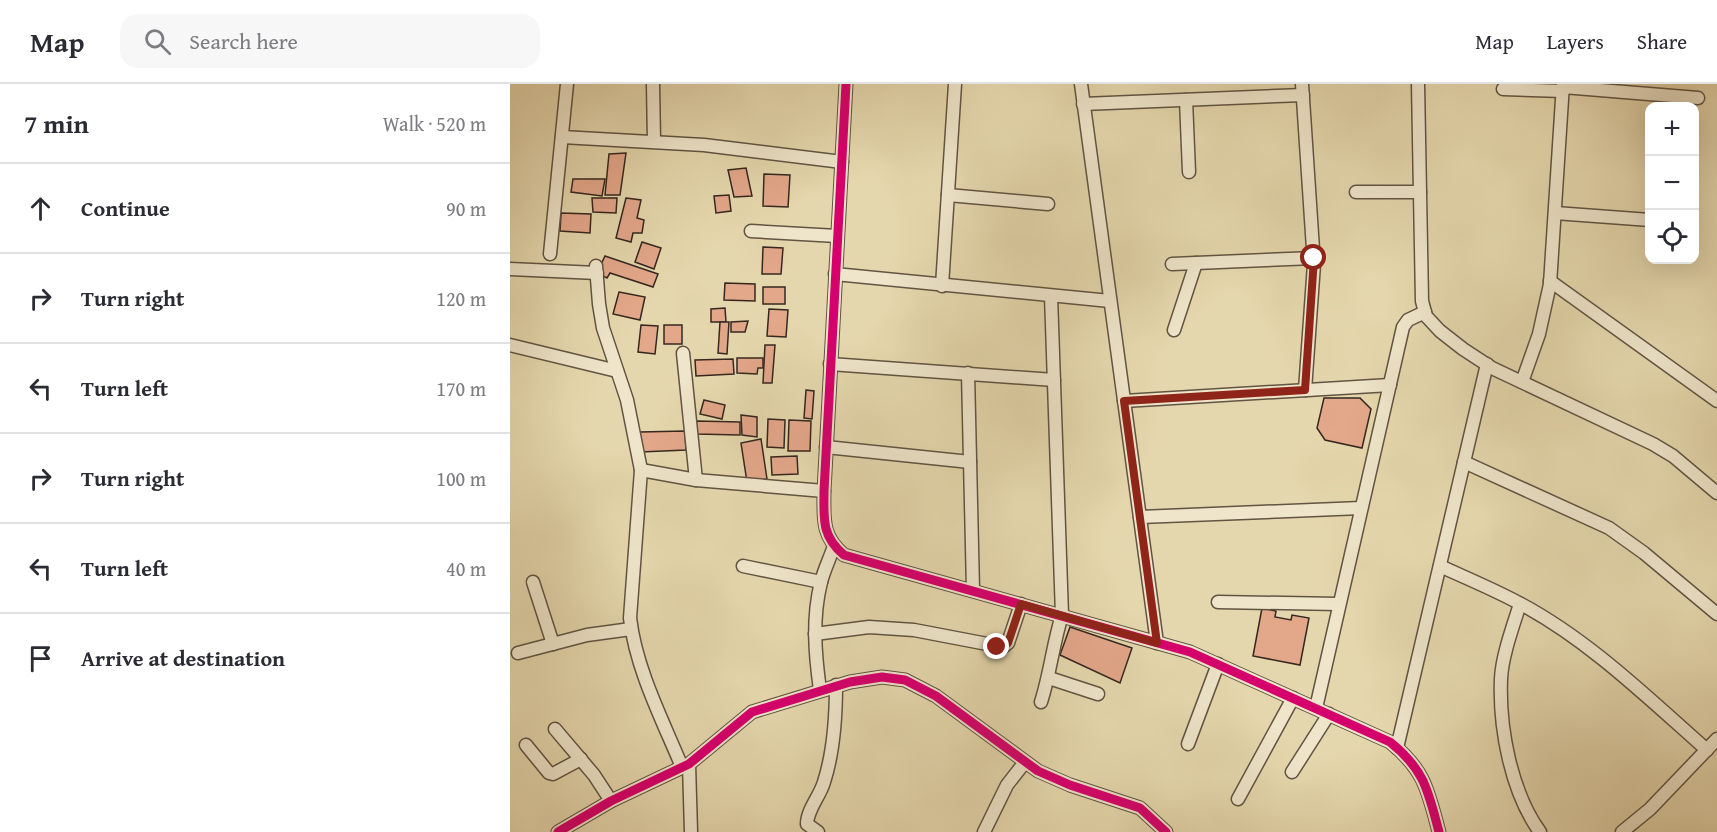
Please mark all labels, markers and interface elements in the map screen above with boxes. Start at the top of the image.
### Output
search box [120,14,540,68]
text: Map [30,21,84,62]
icon: search [141,25,174,58]
text: Search here [189,25,298,57]
text: Map [1475,26,1514,57]
text: Layers [1547,26,1604,57]
text: Share [1637,26,1687,57]
map controls [1645,102,1699,264]
button: + [1645,102,1699,156]
text: 7 min [24,104,89,143]
text: Walk · 520 m [383,109,486,138]
button: − [1645,156,1699,210]
icon: ahead [24,192,57,225]
text: Continue [81,192,170,224]
text: 90 m [446,194,486,223]
button: locate [1645,210,1699,264]
route start [1300,244,1326,270]
icon: right [24,282,57,315]
text: Turn right [81,282,184,314]
text: 120 m [436,284,486,313]
icon: left [24,372,57,405]
text: Turn left [81,372,168,404]
text: 170 m [436,374,486,403]
icon: right [24,462,57,495]
text: Turn right [81,462,184,494]
text: 100 m [436,464,486,493]
icon: left [24,552,57,585]
text: Turn left [81,552,168,584]
text: 40 m [446,554,486,583]
route end [983,633,1009,659]
icon: arrive [24,642,57,675]
text: Arrive at destination [81,642,285,674]

